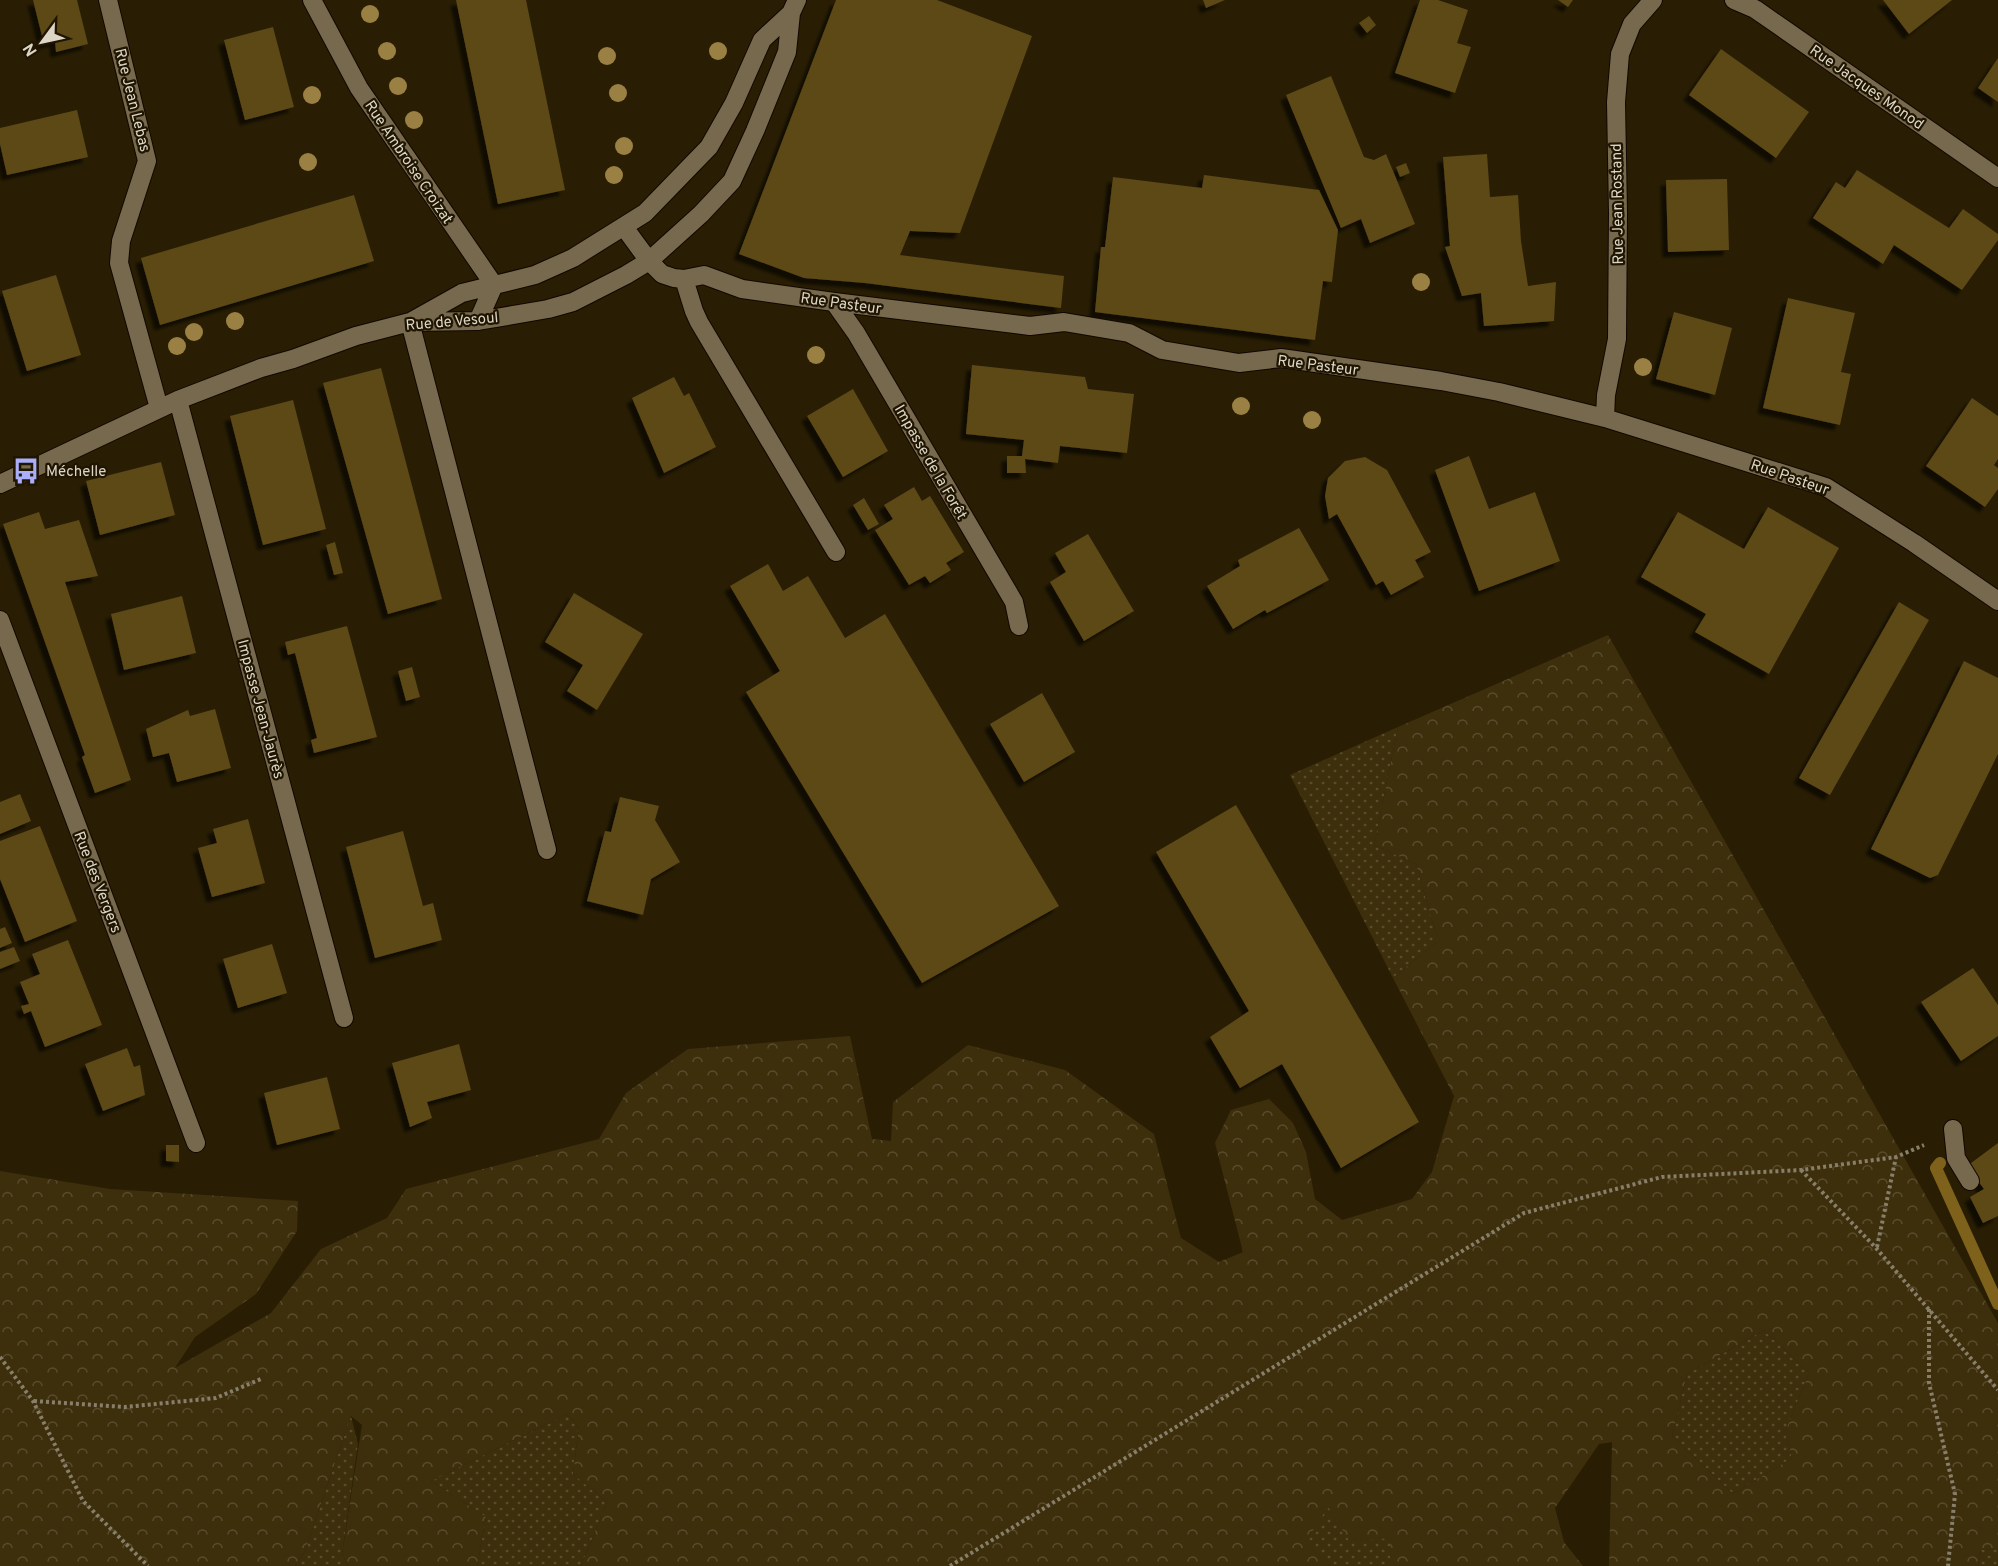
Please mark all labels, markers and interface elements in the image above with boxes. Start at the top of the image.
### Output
north arrow [12,12,72,72]
text: N [20,39,43,59]
street label: Rue Jacques Monod [1805,42,1927,135]
street label: Rue Jean Lebas [110,47,154,154]
street label: Rue Ambroise Croizat [359,98,456,228]
street label: Rue Jean Rostand [1608,143,1629,265]
street label: Rue Pasteur [799,289,883,320]
street label: Rue de Vesoul [405,309,499,336]
street label: Rue Pasteur [1276,352,1360,381]
street label: Impasse de la Forêt [889,402,970,524]
bus stop icon: Méchelle [11,456,41,486]
street label: Rue Pasteur [1748,456,1831,501]
place label: Méchelle [46,463,106,482]
street label: Impasse Jean-Jaurès [232,638,287,781]
street label: Rue des Vergers [68,829,125,936]

